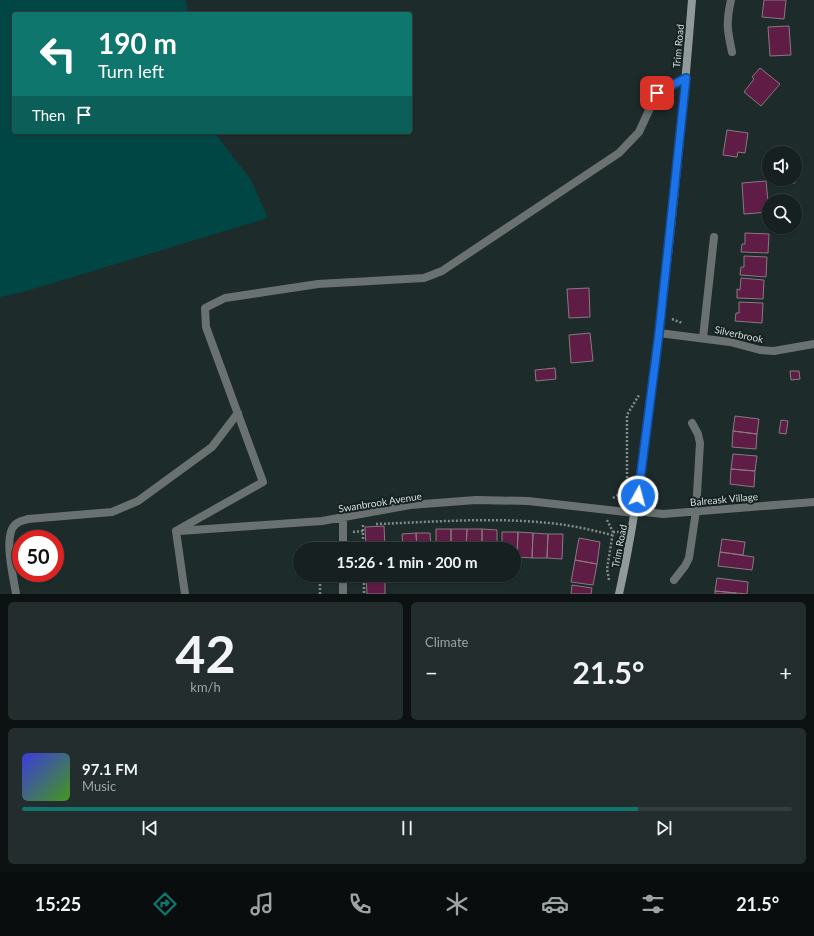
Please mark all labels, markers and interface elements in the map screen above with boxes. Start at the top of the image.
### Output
street label: Trim Road [670,24,686,68]
text: 190 m [98,26,177,60]
icon: left [32,28,84,80]
text: Turn left [98,60,164,82]
pin [640,76,674,110]
icon: arrive [646,82,668,104]
icon: arrive [73,104,95,126]
text: Then [32,106,65,124]
map controls [762,146,802,234]
button: sound [762,146,802,186]
button: search [762,194,802,234]
street label: Silverbrook [714,323,765,345]
position arrow [617,475,659,517]
street label: Swanbrook Avenue [337,489,423,515]
street label: Balreask Village [689,490,759,508]
street label: Trim Road [609,523,629,569]
speed limit sign: 50 [12,530,64,582]
text: 15:26 · 1 min · 200 m [337,553,477,571]
text: 42 [175,622,236,684]
text: Climate [425,634,468,650]
text: 21.5° [573,654,644,690]
text: − [425,659,438,686]
text: + [779,659,792,686]
text: km/h [190,679,221,695]
text: 97.1 FM [82,760,138,778]
text: Music [82,778,116,794]
icon: previous [139,817,161,839]
icon: pause [396,817,418,839]
icon: next [653,817,675,839]
icon: directions [151,890,179,918]
icon: music [248,890,276,918]
icon: phone [346,890,374,918]
icon: climate [443,890,471,918]
icon: car [541,890,569,918]
icon: filters [639,890,667,918]
text: 15:25 [35,893,81,915]
text: 21.5° [736,893,779,915]

